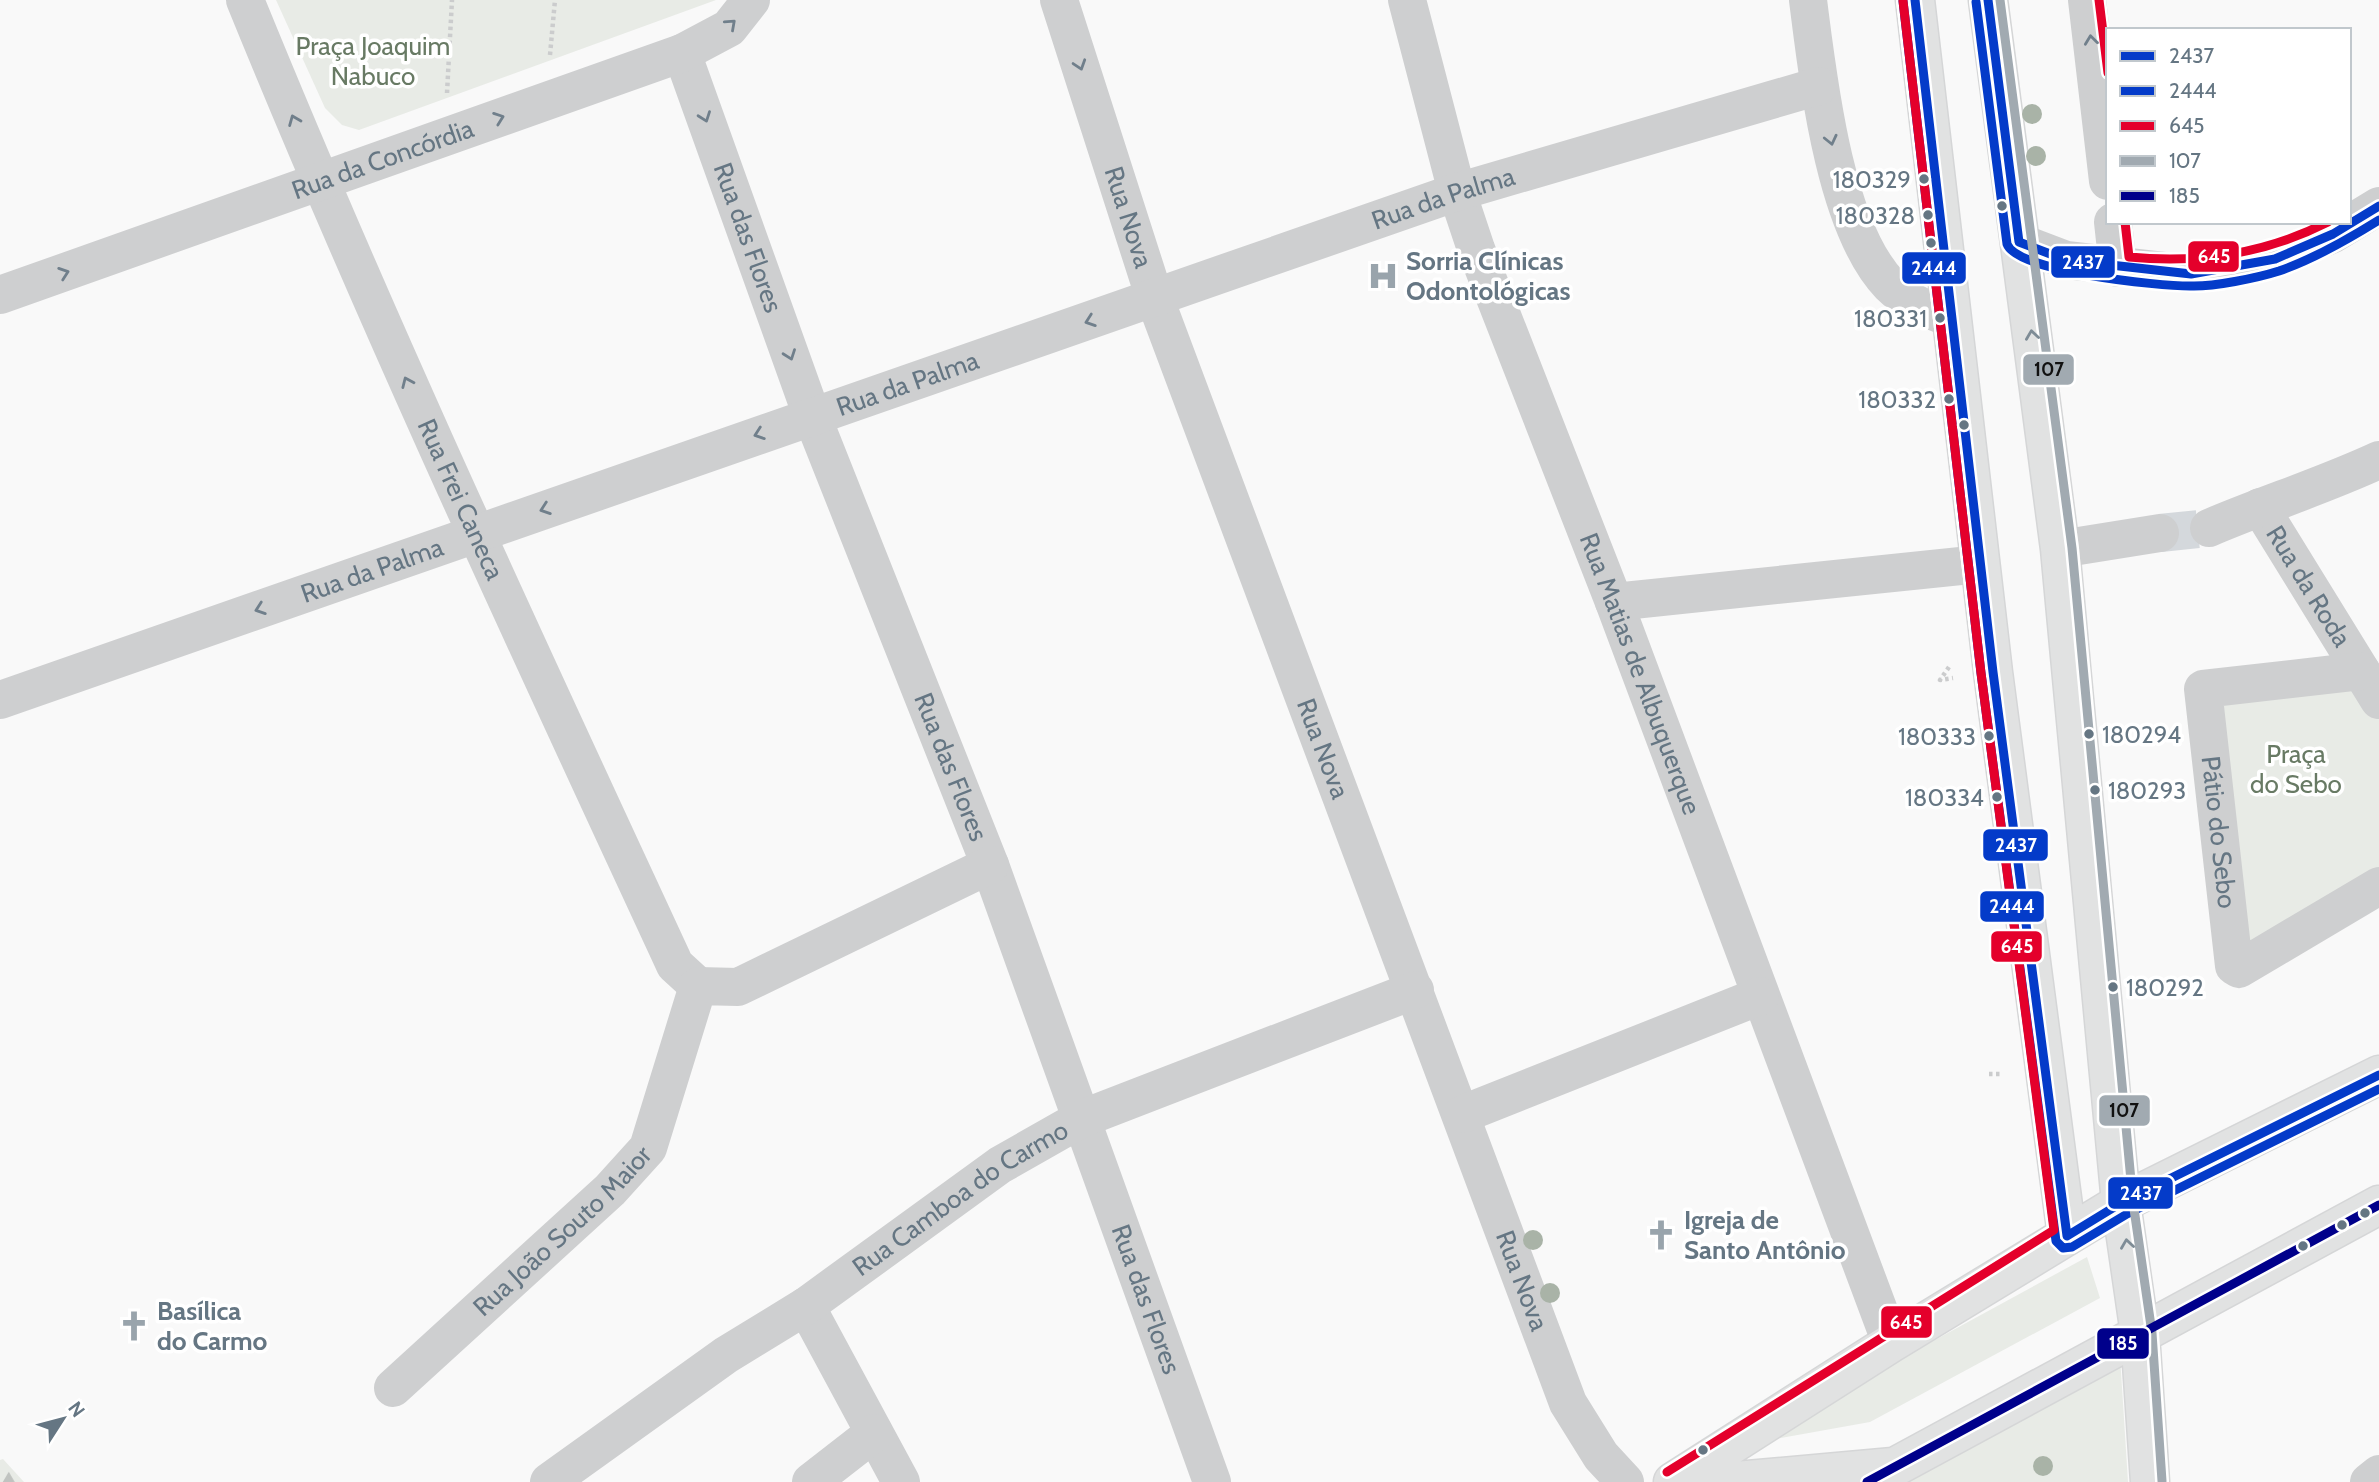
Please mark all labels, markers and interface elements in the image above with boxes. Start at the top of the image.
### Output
one-way arrow [723,20,736,32]
legend [2106,28,2351,224]
park label: Praça Joaquim Nabuco [296,30,450,92]
one-way arrow [2084,34,2099,46]
text: 2437 [2169,43,2215,68]
one-way arrow [1072,58,1086,71]
text: 2444 [2169,78,2216,103]
one-way arrow [697,111,711,123]
street label: Rua da Concórdia [287,112,478,206]
one-way arrow [492,112,504,126]
text: 645 [2169,113,2204,138]
one-way arrow [288,114,302,127]
one-way arrow [1823,134,1837,146]
text: 107 [2169,148,2201,173]
street label: Rua das Flores [707,158,790,317]
street label: Rua da Palma [1367,160,1519,237]
street label: Rua Nova [1097,162,1160,272]
place label: 180329 [1833,165,1911,194]
marker: 180329 [1917,172,1931,186]
text: 185 [2169,183,2200,208]
unlabelled marker [1995,199,2009,213]
place label: 180328 [1836,201,1915,230]
marker: 180328 [1921,208,1935,222]
unlabelled marker [1924,236,1938,250]
line badge: 645 [2187,240,2240,273]
place label: Sorria Clínicas Odontológicas [1406,245,1570,307]
line badge: 2437 [2050,245,2116,279]
text: 645 [2198,245,2230,268]
line badge: 2444 [1901,251,1967,285]
text: 2437 [2062,251,2104,274]
text: 2444 [1911,257,1957,280]
hospital icon: Sorria Clínicas Odontológicas [1366,259,1400,293]
one-way arrow [58,267,70,281]
place label: 180331 [1854,304,1927,333]
marker: 180331 [1933,311,1947,325]
one-way arrow [1085,313,1097,327]
one-way arrow [2024,330,2039,341]
street label: Rua da Palma [832,344,983,423]
one-way arrow [782,348,796,360]
line badge: 107 [2022,353,2075,386]
text: 107 [2034,358,2064,381]
one-way arrow [401,377,415,389]
place label: 180332 [1858,385,1936,414]
marker: 180332 [1942,392,1956,406]
street label: Rua Frei Caneca [411,414,511,585]
unlabelled marker [1957,418,1971,432]
one-way arrow [754,426,766,440]
one-way arrow [539,501,551,515]
street label: Rua da Roda [2259,520,2359,653]
street label: Rua Matias de Albuquerque [1573,528,1708,819]
street label: Rua da Palma [297,531,448,610]
one-way arrow [255,601,267,615]
street label: Rua das Flores [907,688,995,846]
street label: Rua Nova [1290,694,1357,804]
place label: 180294 [2102,720,2181,749]
place label: 180333 [1898,722,1976,751]
marker: 180294 [2082,727,2096,741]
marker: 180333 [1982,729,1996,743]
park label: Praça do Sebo [2250,738,2342,800]
street label: Pátio do Sebo [2195,754,2243,910]
place label: 180293 [2108,776,2186,805]
place label: 180334 [1905,783,1984,812]
marker: 180293 [2088,783,2102,797]
marker: 180334 [1990,790,2004,804]
line badge: 2437 [1982,828,2049,862]
text: 2437 [1995,834,2037,857]
line badge: 2444 [1979,890,2045,923]
text: 2444 [1989,895,2035,918]
line badge: 645 [1990,930,2043,963]
text: 645 [2001,935,2033,958]
place label: 180292 [2126,973,2204,1002]
marker: 180292 [2106,980,2120,994]
line badge: 107 [2098,1094,2151,1127]
text: 107 [2109,1099,2139,1122]
street label: Rua Camboa do Carmo [846,1114,1074,1283]
street label: Rua João Souto Maior [466,1138,659,1323]
line badge: 2437 [2107,1176,2174,1210]
text: 2437 [2120,1182,2162,1205]
place label: Igreja de Santo Antônio [1684,1204,1846,1266]
unlabelled marker [2358,1206,2372,1220]
church icon: Igreja de Santo Antônio [1644,1218,1678,1252]
unlabelled marker [2335,1218,2349,1232]
street label: Rua das Flores [1105,1220,1188,1379]
street label: Rua Nova [1489,1226,1556,1336]
one-way arrow [2119,1238,2134,1250]
unlabelled marker [2296,1239,2310,1253]
place label: Basílica do Carmo [157,1295,267,1357]
line badge: 645 [1880,1305,1933,1339]
church icon: Basílica do Carmo [117,1309,151,1343]
text: 645 [1890,1311,1922,1334]
line badge: 185 [2096,1327,2150,1360]
text: 185 [2109,1332,2137,1355]
north arrow [28,1384,98,1454]
text: N [63,1397,90,1421]
unlabelled marker [1696,1443,1710,1457]

